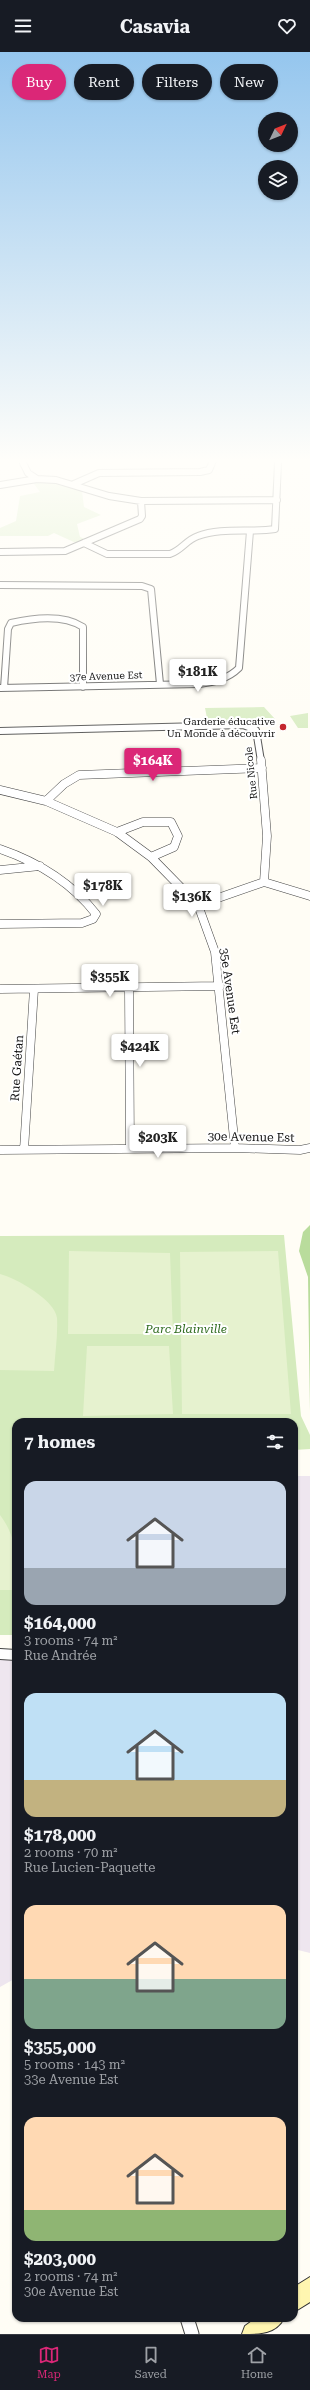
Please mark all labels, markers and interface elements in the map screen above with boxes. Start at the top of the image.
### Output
icon: menu [12,15,34,37]
icon: heart [276,15,298,37]
text: Casavia [120,16,190,37]
chip: Buy [12,64,66,100]
chip: Rent [74,64,134,100]
chip: Filters [142,64,212,100]
chip: New [220,64,278,100]
north arrow [258,112,298,152]
map controls [258,112,298,200]
button: layers [258,160,298,200]
pin: $181K [170,659,226,693]
text: $181K [178,664,218,679]
street label: 37e Avenue Est [70,669,143,683]
place label: Garderie éducative Un Monde à découvrir [167,716,276,739]
marker: Garderie éducative Un Monde à découvrir [278,722,288,732]
street label: Rue Nicole [243,746,259,800]
pin: $164K [125,748,181,782]
text: $164K [133,753,173,768]
pin: $178K [75,873,131,907]
text: $178K [83,878,123,893]
pin: $136K [164,884,220,918]
text: $136K [172,889,212,904]
street label: 35e Avenue Est [217,947,243,1036]
pin: $355K [82,964,138,998]
text: $355K [90,969,130,984]
street label: Rue Gaétan [8,1034,26,1102]
pin: $424K [112,1034,168,1068]
text: $424K [120,1039,160,1054]
pin: $203K [130,1125,186,1159]
street label: 30e Avenue Est [207,1129,295,1145]
text: $203K [138,1130,178,1145]
park label: Parc Blainville [144,1322,227,1336]
icon: filters [264,1431,286,1453]
text: 7 homes [24,1432,95,1452]
icon: home [119,1507,191,1579]
text: $164,000 [24,1613,96,1633]
text: 3 rooms · 74 m² [24,1633,118,1648]
text: Rue Andrée [24,1648,97,1663]
icon: home [119,1719,191,1791]
text: $178,000 [24,1825,96,1845]
text: 2 rooms · 70 m² [24,1845,118,1860]
text: Rue Lucien-Paquette [24,1860,155,1875]
icon: home [119,1931,191,2003]
text: $355,000 [24,2037,96,2057]
text: 5 rooms · 143 m² [24,2057,125,2072]
text: 33e Avenue Est [24,2072,118,2087]
icon: home [119,2143,191,2215]
text: $203,000 [24,2249,96,2269]
text: 2 rooms · 74 m² [24,2269,118,2284]
text: 30e Avenue Est [24,2284,118,2299]
tab: Map [37,2344,61,2381]
tab: Saved [135,2344,167,2381]
tab: Home [241,2344,273,2381]

